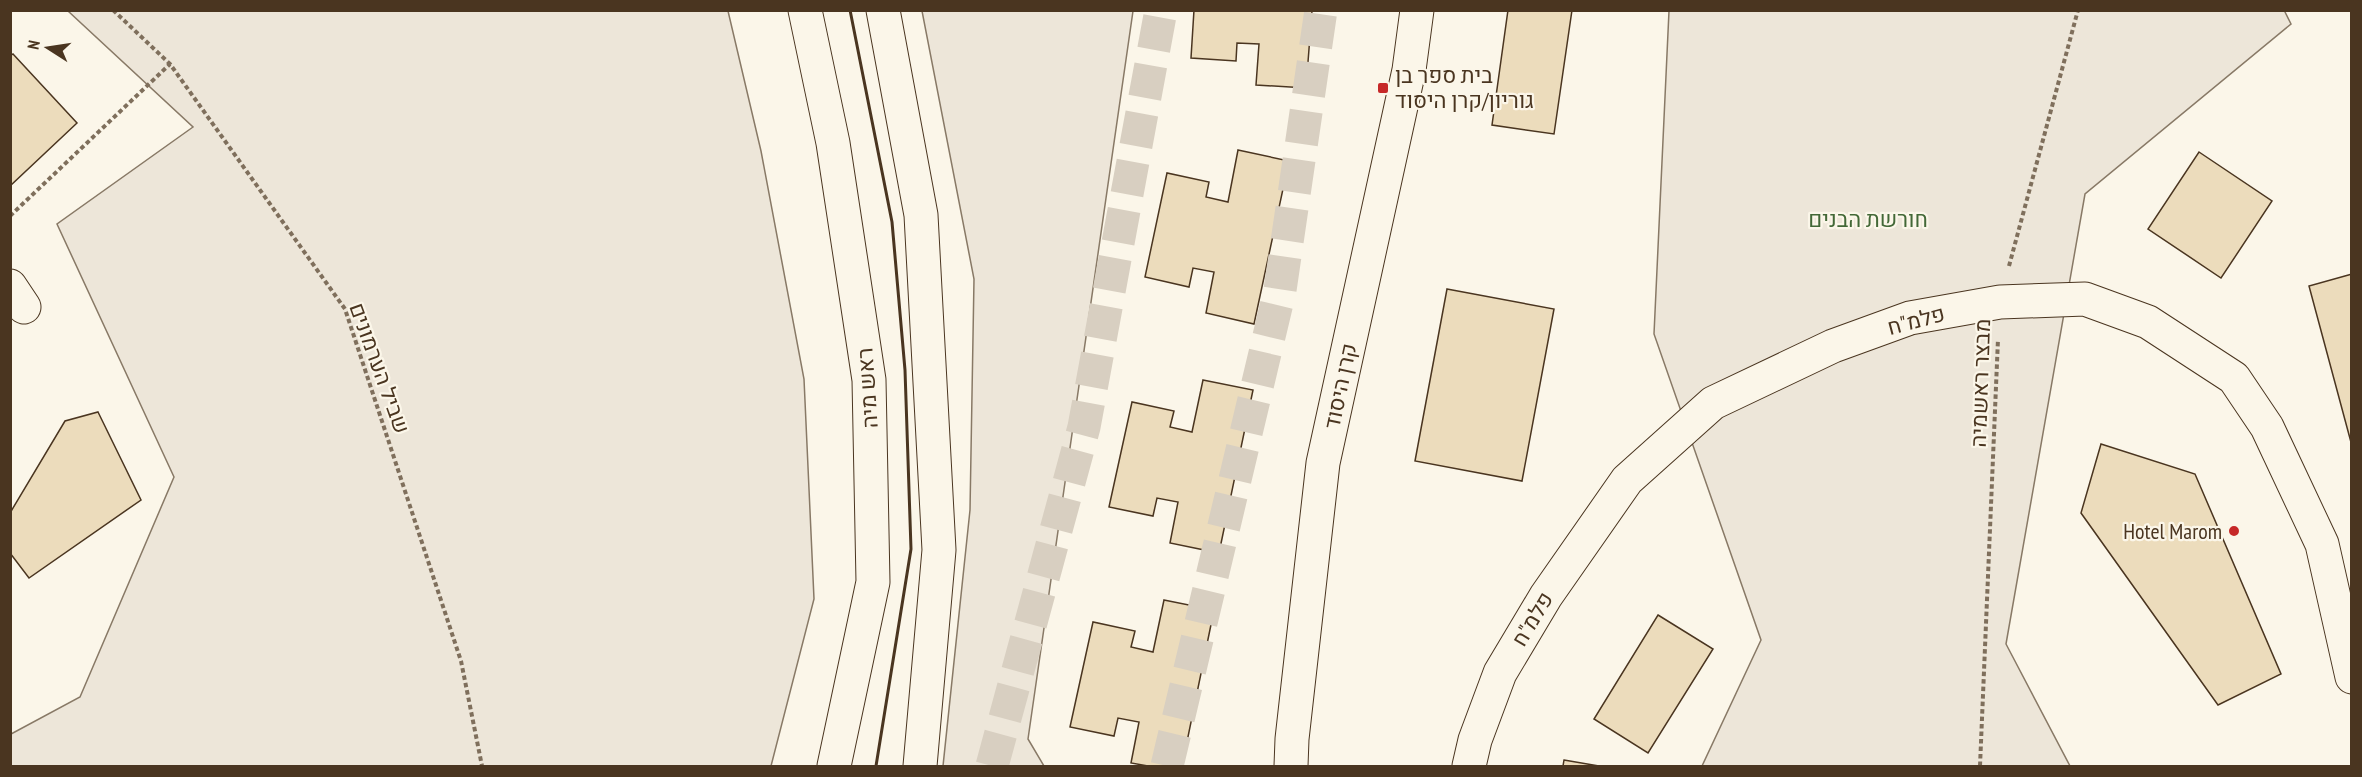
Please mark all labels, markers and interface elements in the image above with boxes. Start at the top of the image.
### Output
north arrow [18,18,78,78]
text: N [23,39,44,51]
place label: בית ספר בן גוריון/קרן היסוד [1395,61,1534,114]
marker: בית ספר בן גוריון/קרן היסוד [1376,81,1390,95]
park label: חורשת הבנים [1808,205,1928,233]
street label: שביל הערמונים [343,299,417,437]
street label: פלמ"ח [1884,299,1948,341]
street label: מבצר ראשמיה [1964,318,1996,448]
street label: קרן היסוד [1317,341,1363,431]
street label: ראש מיה [850,347,884,429]
place label: Hotel Marom [2123,517,2222,545]
marker: Hotel Marom [2227,524,2241,538]
street label: פלמ"ח [1505,587,1559,651]

